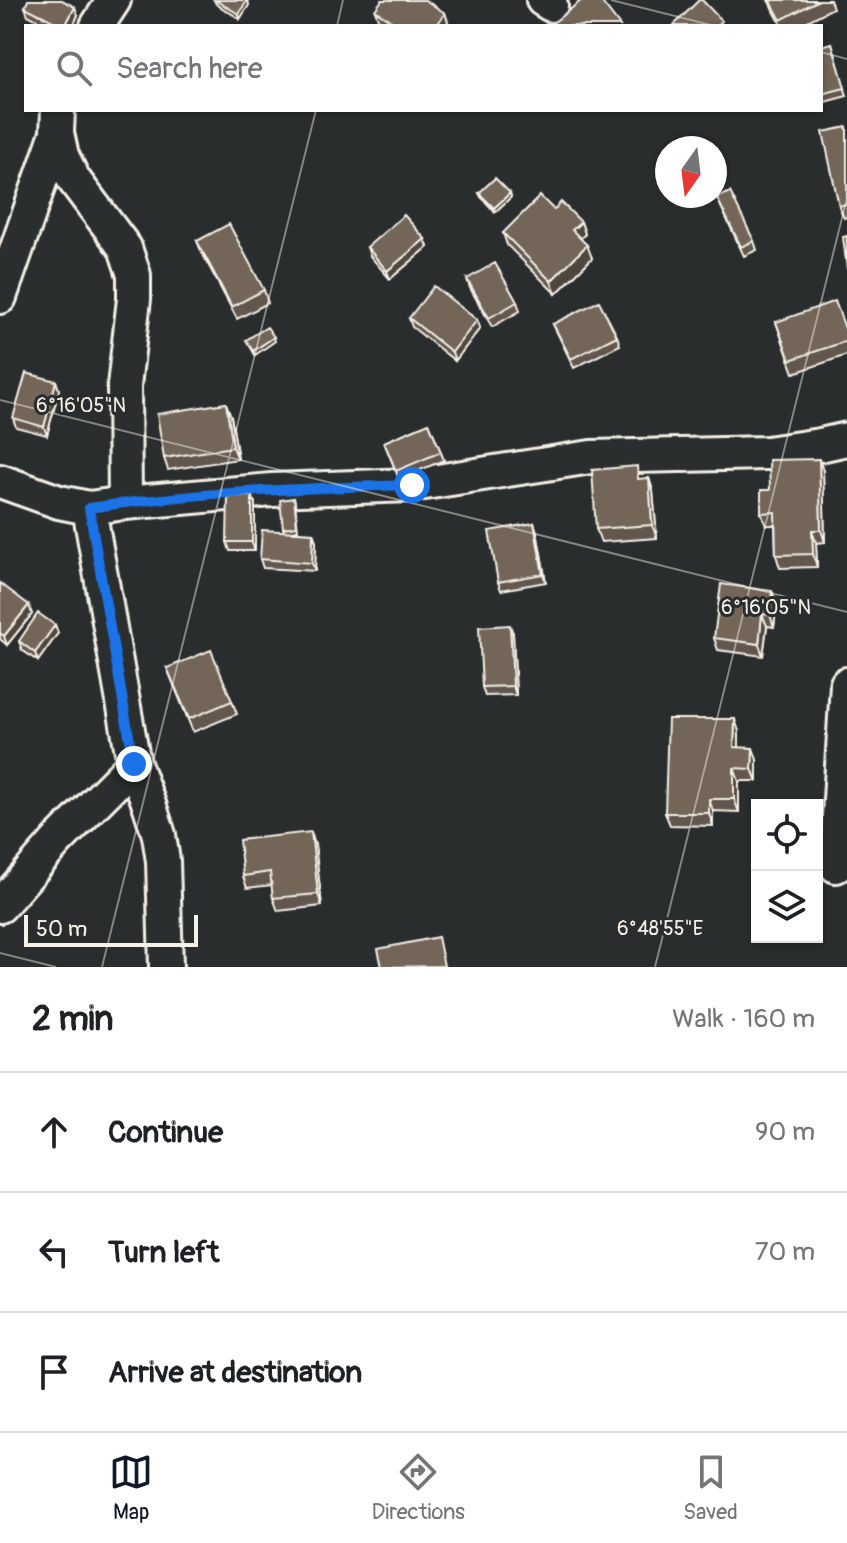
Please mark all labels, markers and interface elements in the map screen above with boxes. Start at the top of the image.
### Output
search box [24,24,823,112]
icon: search [52,46,96,90]
text: Search here [116,50,263,87]
north arrow [655,136,727,208]
text: 6°16'05"N [36,393,126,418]
route start [394,467,430,503]
text: 6°16'05"N [721,595,811,620]
route end [116,746,152,782]
map controls [751,799,823,943]
button: locate [751,799,823,871]
button: layers [751,871,823,943]
scale bar [24,911,198,947]
text: 50 m [36,915,87,943]
text: 6°48'55"E [617,916,703,941]
text: 2 min [32,998,114,1041]
text: Walk · 160 m [672,1003,815,1035]
icon: ahead [32,1110,76,1154]
text: Continue [108,1114,223,1151]
text: 90 m [755,1116,815,1148]
icon: left [32,1230,76,1274]
text: Turn left [108,1234,219,1271]
text: 70 m [755,1236,815,1268]
icon: arrive [32,1350,76,1394]
text: Arrive at destination [108,1354,362,1391]
tab: Map [109,1450,153,1526]
tab: Directions [372,1450,465,1526]
tab: Saved [683,1450,738,1526]

